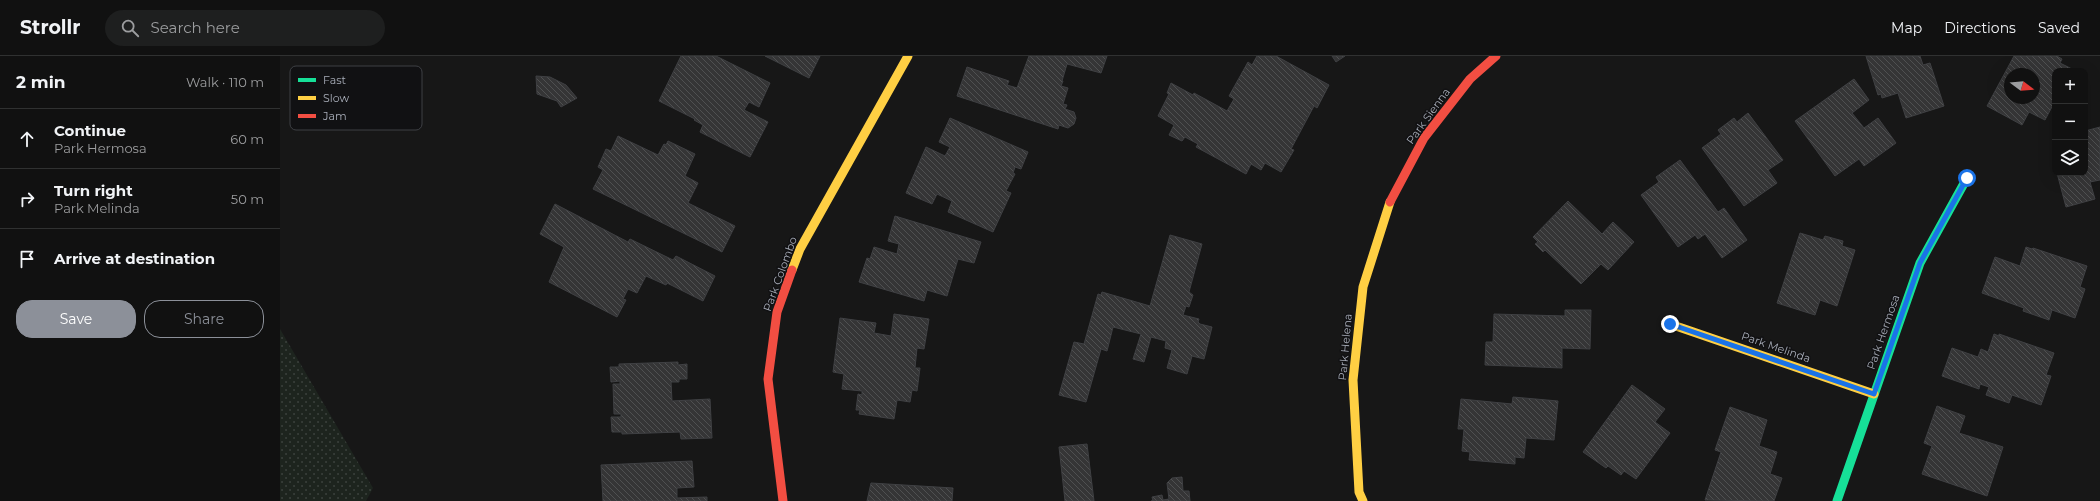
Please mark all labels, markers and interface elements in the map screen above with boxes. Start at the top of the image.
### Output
search box [105,10,385,46]
text: Strollr [20,16,81,39]
icon: search [119,17,141,39]
text: Search here [151,18,240,37]
text: Map [1891,19,1922,37]
text: Directions [1944,19,2016,37]
text: Saved [2038,19,2080,37]
legend [290,66,422,130]
north arrow [2004,68,2040,104]
map controls [2052,68,2088,176]
button: + [2052,68,2088,104]
text: 2 min [16,72,66,92]
text: Fast [323,73,347,87]
text: Walk · 110 m [186,74,264,90]
street label: Park Sienna [1403,85,1453,147]
text: Slow [323,91,349,105]
button: − [2052,104,2088,140]
text: Jam [322,109,347,123]
text: Continue [54,121,126,140]
icon: ahead [16,128,38,150]
text: 60 m [230,131,264,147]
text: Park Hermosa [54,140,147,156]
button: layers [2052,140,2088,176]
route start [1958,169,1976,187]
text: Turn right [54,181,133,200]
icon: right [16,188,38,210]
text: 50 m [231,191,264,207]
text: Park Melinda [54,200,140,216]
street label: Park Colombo [760,235,800,313]
icon: arrive [16,248,38,270]
text: Arrive at destination [54,249,215,268]
street label: Park Hermosa [1864,293,1902,371]
button: Save [16,300,136,338]
button: Share [144,300,264,338]
street label: Park Helena [1335,313,1355,381]
route end [1661,315,1679,333]
street label: Park Melinda [1739,329,1813,365]

